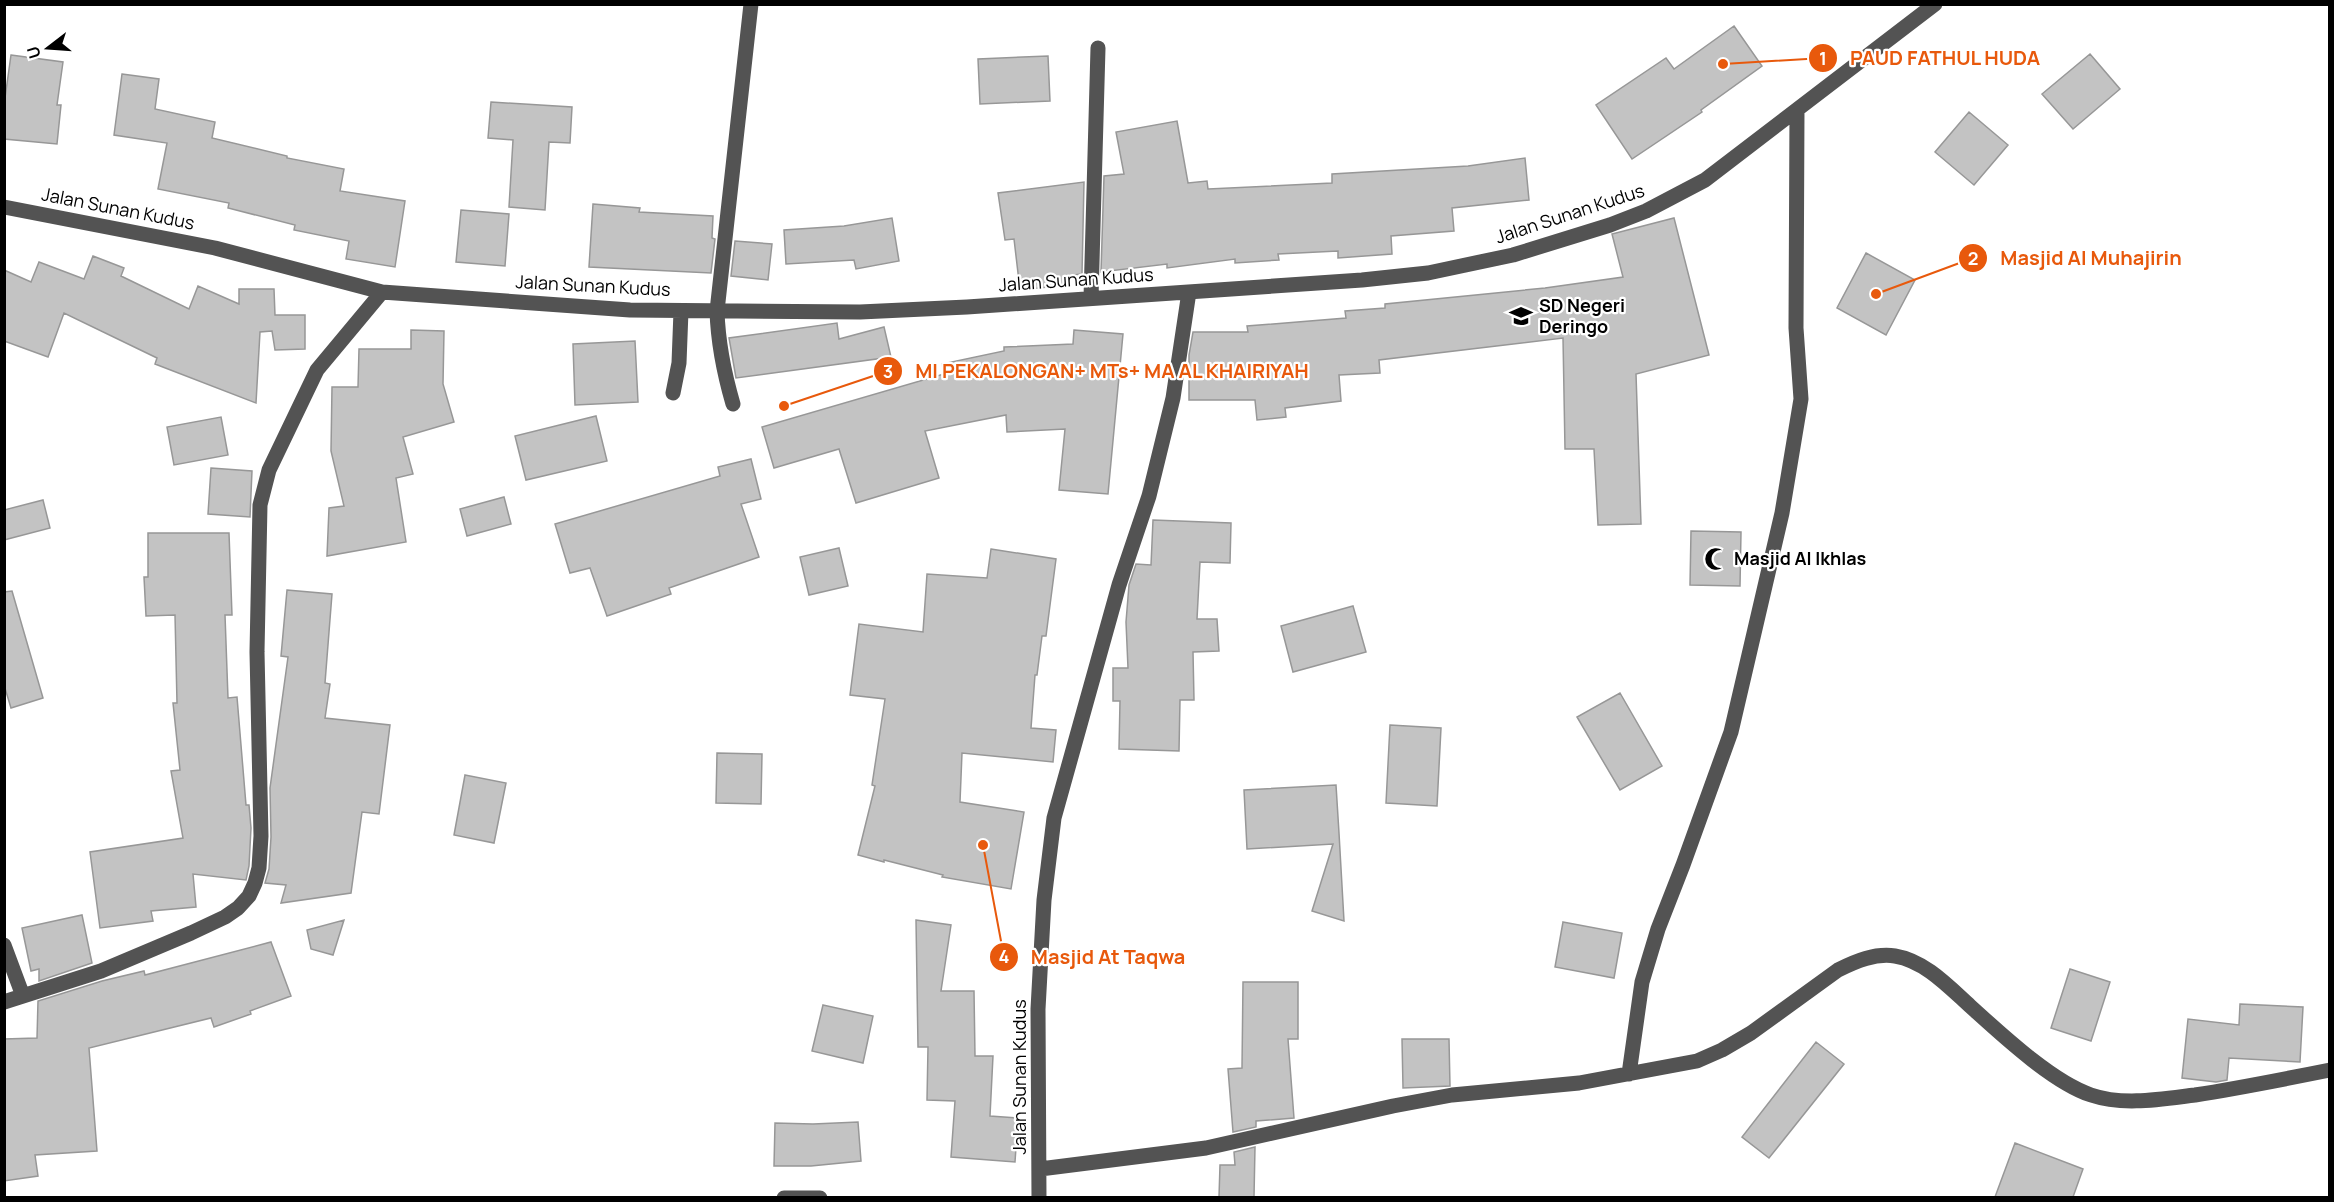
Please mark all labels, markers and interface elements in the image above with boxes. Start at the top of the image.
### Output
north arrow [18,18,78,78]
callout: PAUD FATHUL HUDA [1808,39,2053,77]
text: U [21,44,46,61]
text: PAUD FATHUL HUDA [1850,44,2041,71]
text: 1 [1819,46,1827,70]
street label: Jalan Sunan Kudus [1492,178,1647,248]
street label: Jalan Sunan Kudus [40,181,197,235]
callout: Masjid Al Muhajirin [1958,239,2193,277]
text: Masjid Al Muhajirin [2000,244,2182,271]
text: 2 [1968,246,1978,270]
street label: Jalan Sunan Kudus [998,262,1154,296]
street label: Jalan Sunan Kudus [515,269,671,301]
place label: SD Negeri Deringo [1539,293,1625,338]
school or university icon: SD Negeri Deringo [1508,303,1534,329]
callout: MI PEKALONGAN+ MTs+ MA AL KHAIRIYAH [873,352,1321,390]
text: MI PEKALONGAN+ MTs+ MA AL KHAIRIYAH [915,357,1309,384]
text: 3 [883,359,893,383]
mosque icon: Masjid Al Ikhlas [1703,546,1729,572]
place label: Masjid Al Ikhlas [1734,546,1867,570]
callout: Masjid At Taqwa [989,938,1197,976]
text: Masjid At Taqwa [1031,943,1185,970]
text: 4 [999,944,1010,968]
street label: Jalan Sunan Kudus [1007,999,1031,1155]

